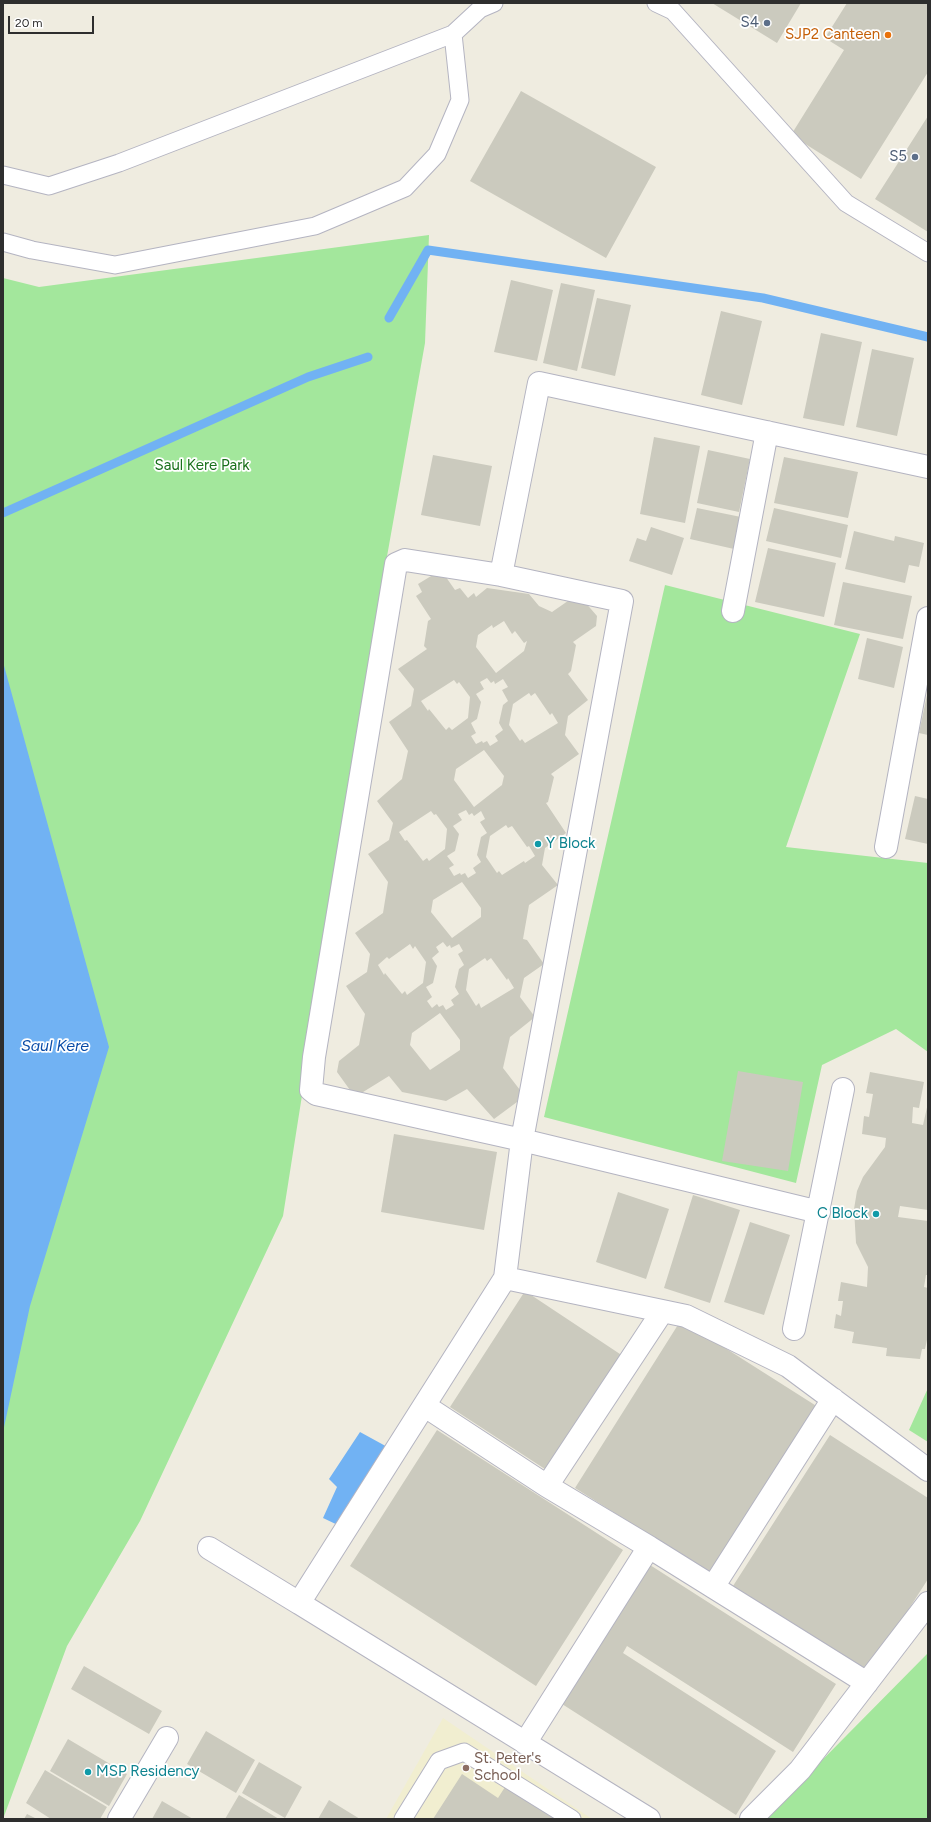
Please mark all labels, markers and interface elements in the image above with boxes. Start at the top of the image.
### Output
scale bar [10,8,96,34]
place label: S4 [740,14,759,32]
text: 20 m [15,16,43,30]
marker: S4 [762,18,772,28]
place label: SJP2 Canteen [785,26,880,44]
marker: SJP2 Canteen [883,30,893,40]
place label: S5 [889,148,907,166]
marker: S5 [910,152,920,162]
park label: Saul Kere Park [155,457,249,475]
place label: Y Block [546,835,595,853]
marker: Y Block [533,839,543,849]
water label: Saul Kere [21,1036,89,1056]
place label: C Block [817,1205,868,1223]
marker: C Block [871,1209,881,1219]
place label: St. Peter's School [474,1750,541,1785]
place label: MSP Residency [96,1763,199,1781]
marker: St. Peter's School [461,1763,471,1773]
marker: MSP Residency [83,1767,93,1777]

